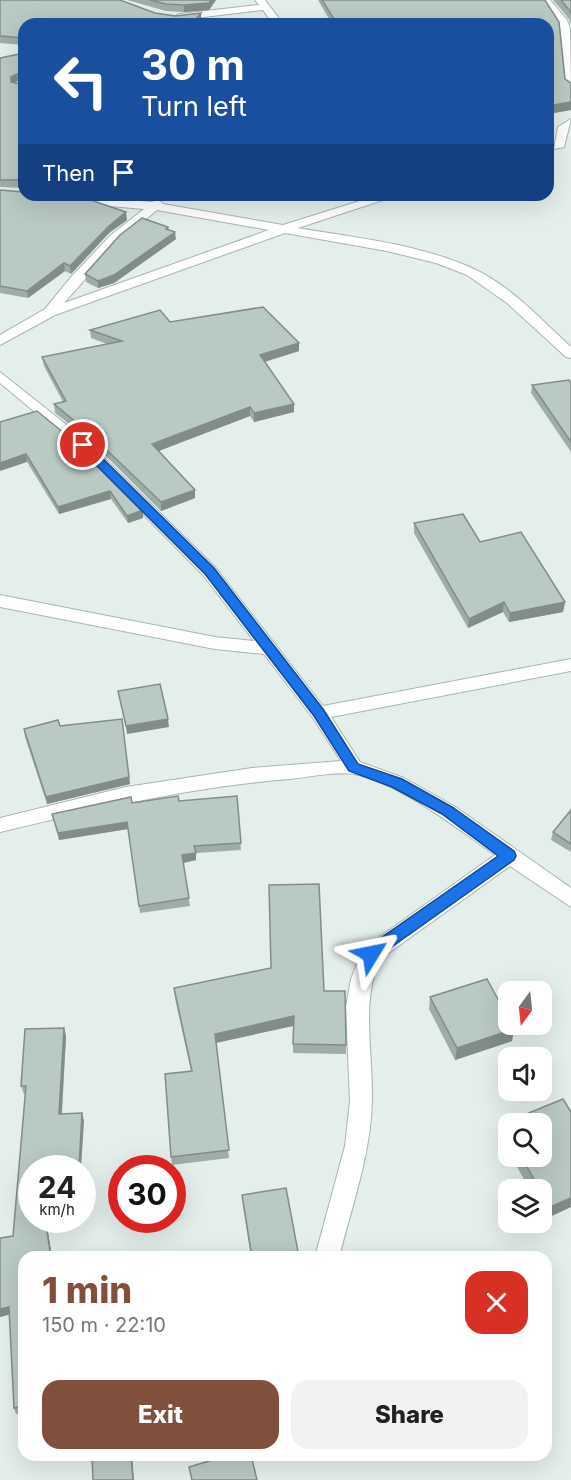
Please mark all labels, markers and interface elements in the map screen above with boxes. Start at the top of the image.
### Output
text: 30 m [141,39,245,90]
icon: left [42,42,120,120]
text: Turn left [141,90,247,123]
icon: arrive [107,156,140,189]
text: Then [42,160,95,186]
pin [57,419,108,470]
icon: arrive [66,428,99,461]
position arrow [339,922,403,986]
north arrow [498,981,552,1035]
map controls [498,981,552,1233]
button: sound [498,1047,552,1101]
button: search [498,1113,552,1167]
speed limit sign: 30 [108,1155,186,1233]
text: 24 [38,1169,76,1205]
button: layers [498,1179,552,1233]
text: km/h [39,1200,75,1219]
text: 1 min [42,1268,132,1312]
button: close [465,1271,528,1334]
text: 150 m · 22:10 [42,1313,166,1337]
button: Exit [42,1380,279,1449]
button: Share [291,1380,528,1449]

